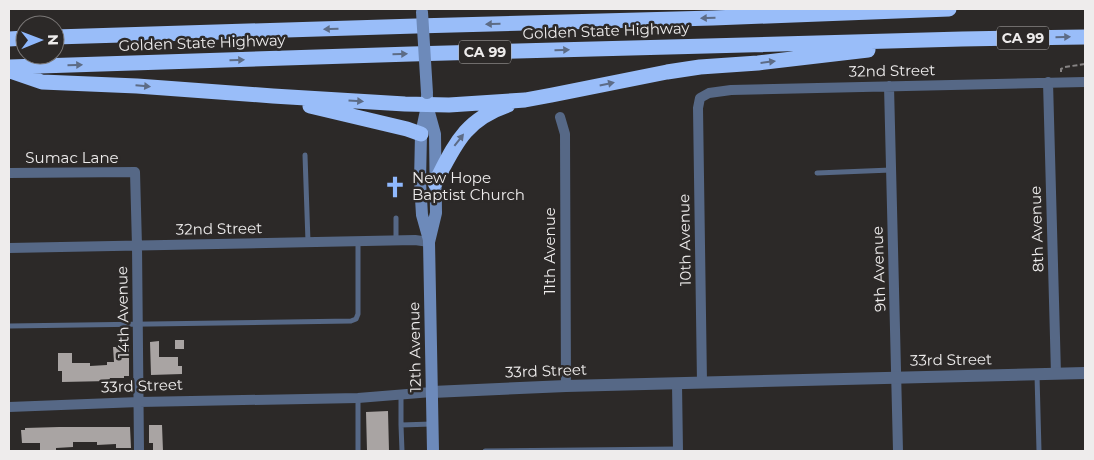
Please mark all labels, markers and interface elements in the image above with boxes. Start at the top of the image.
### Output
north arrow [15,15,65,65]
one-way arrow [700,15,716,23]
street label: Golden State Highway [522,18,691,43]
one-way arrow [485,20,501,28]
one-way arrow [322,25,338,33]
road number: CA 99 [997,26,1049,49]
street label: Golden State Highway [118,30,287,55]
one-way arrow [1055,33,1071,41]
text: N [44,34,62,46]
road number: CA 99 [459,41,511,64]
one-way arrow [554,45,570,53]
one-way arrow [392,50,408,58]
one-way arrow [230,55,246,63]
one-way arrow [760,58,776,66]
street label: 32nd Street [849,60,935,81]
one-way arrow [67,61,83,69]
one-way arrow [599,80,615,88]
one-way arrow [135,82,151,90]
one-way arrow [348,98,364,106]
one-way arrow [453,134,464,147]
street label: Sumac Lane [25,148,119,167]
place label: New Hope Baptist Church [412,168,525,204]
church icon: New Hope Baptist Church [382,174,408,200]
street label: 8th Avenue [1025,186,1048,272]
street label: 10th Avenue [674,194,695,286]
street label: 11th Avenue [540,207,559,295]
street label: 32nd Street [176,218,262,239]
street label: 9th Avenue [868,226,889,312]
street label: 14th Avenue [112,266,133,358]
street label: 12th Avenue [404,301,425,393]
street label: 33rd Street [910,349,992,370]
street label: 33rd Street [505,360,587,381]
street label: 33rd Street [101,375,183,396]

